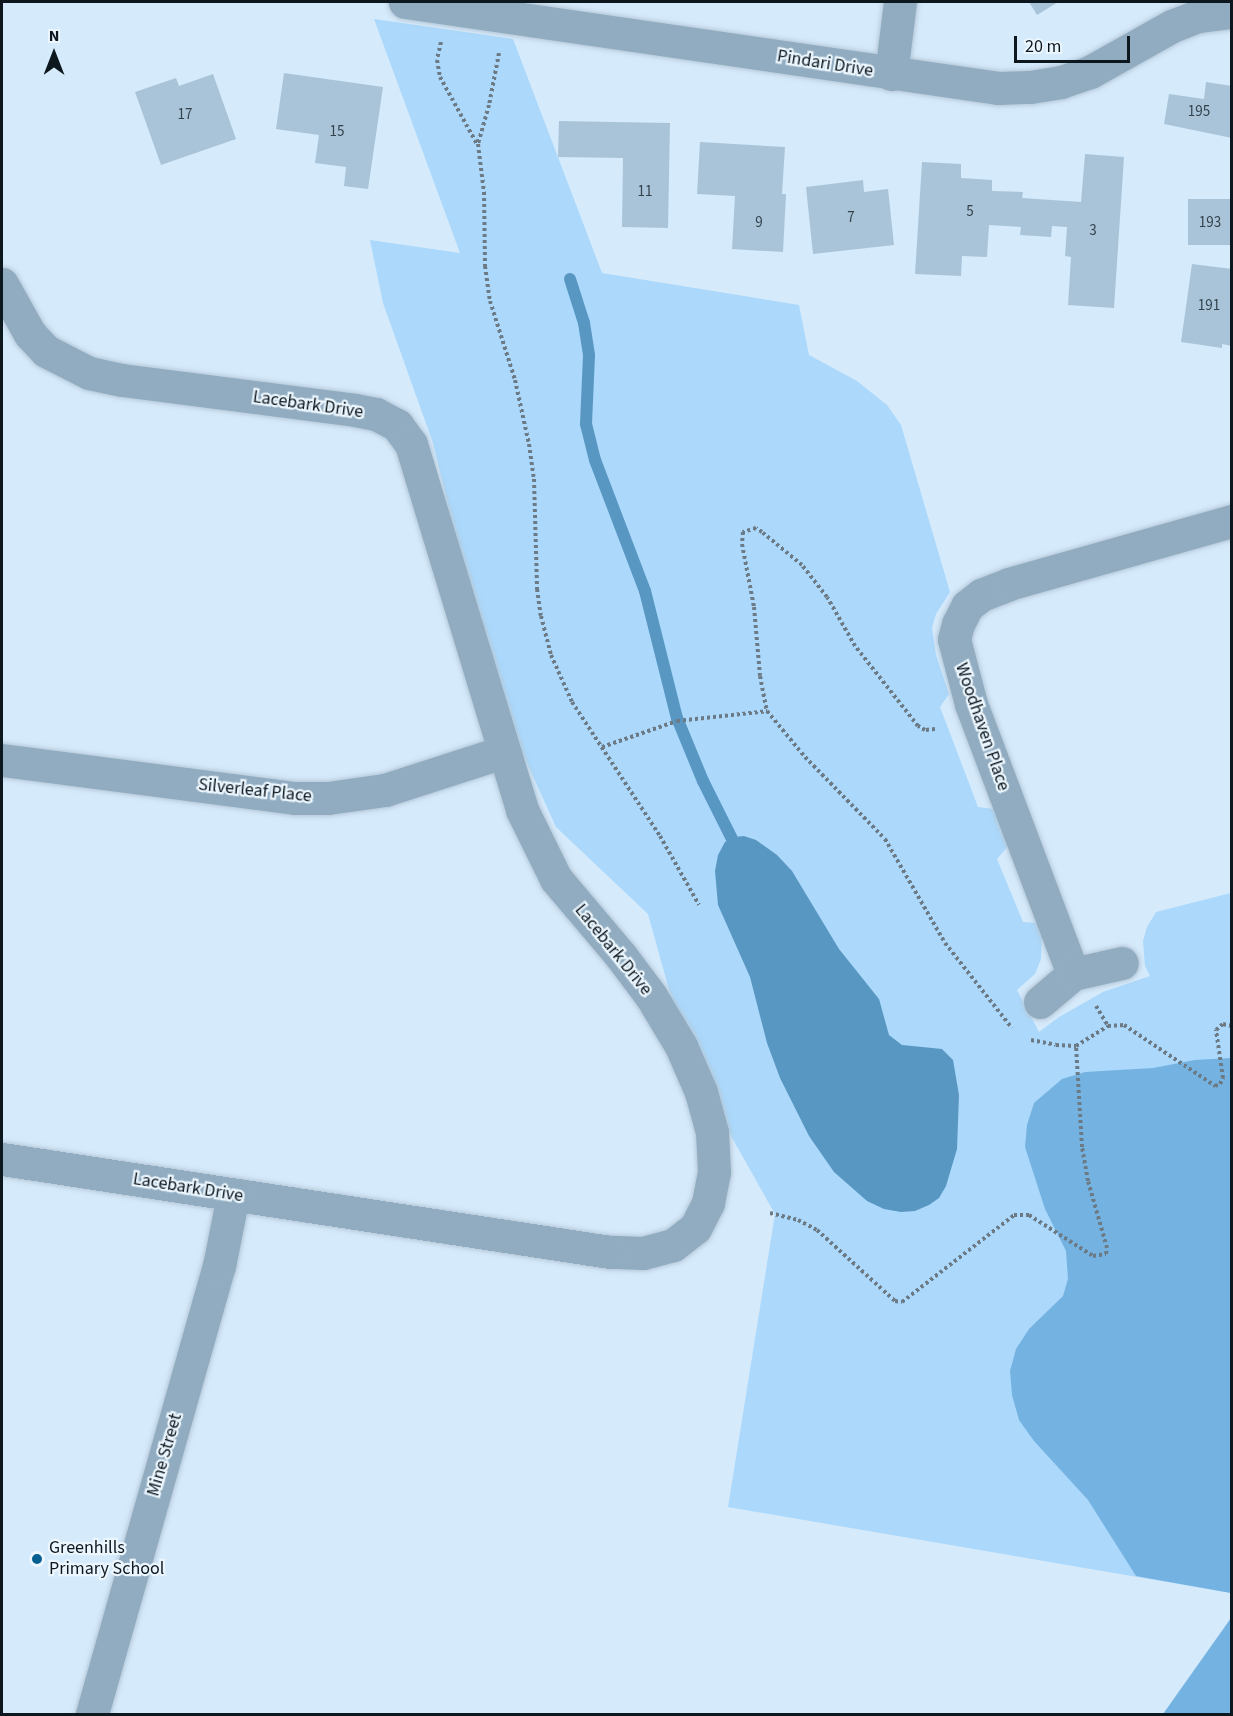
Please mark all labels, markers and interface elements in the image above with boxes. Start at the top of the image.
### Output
north arrow [24,24,84,84]
scale bar [1017,24,1132,62]
text: N [49,25,59,47]
text: 20 m [1025,34,1061,59]
street label: Pindari Drive [776,46,874,82]
house number: 195 [1188,103,1210,121]
house number: 17 [178,106,192,124]
house number: 15 [330,123,344,141]
house number: 11 [638,183,652,201]
house number: 5 [966,203,974,221]
house number: 7 [847,209,855,227]
house number: 9 [755,214,763,232]
house number: 193 [1199,214,1221,232]
house number: 3 [1089,222,1097,240]
house number: 191 [1198,297,1220,315]
street label: Lacebark Drive [251,387,365,423]
street label: Woodhaven Place [950,660,1014,794]
street label: Silverleaf Place [197,774,313,808]
street label: Lacebark Drive [570,900,656,1000]
street label: Lacebark Drive [131,1169,245,1207]
street label: Mine Street [143,1411,187,1499]
place label: Greenhills Primary School [49,1538,164,1580]
marker: Greenhills Primary School [30,1552,44,1566]

